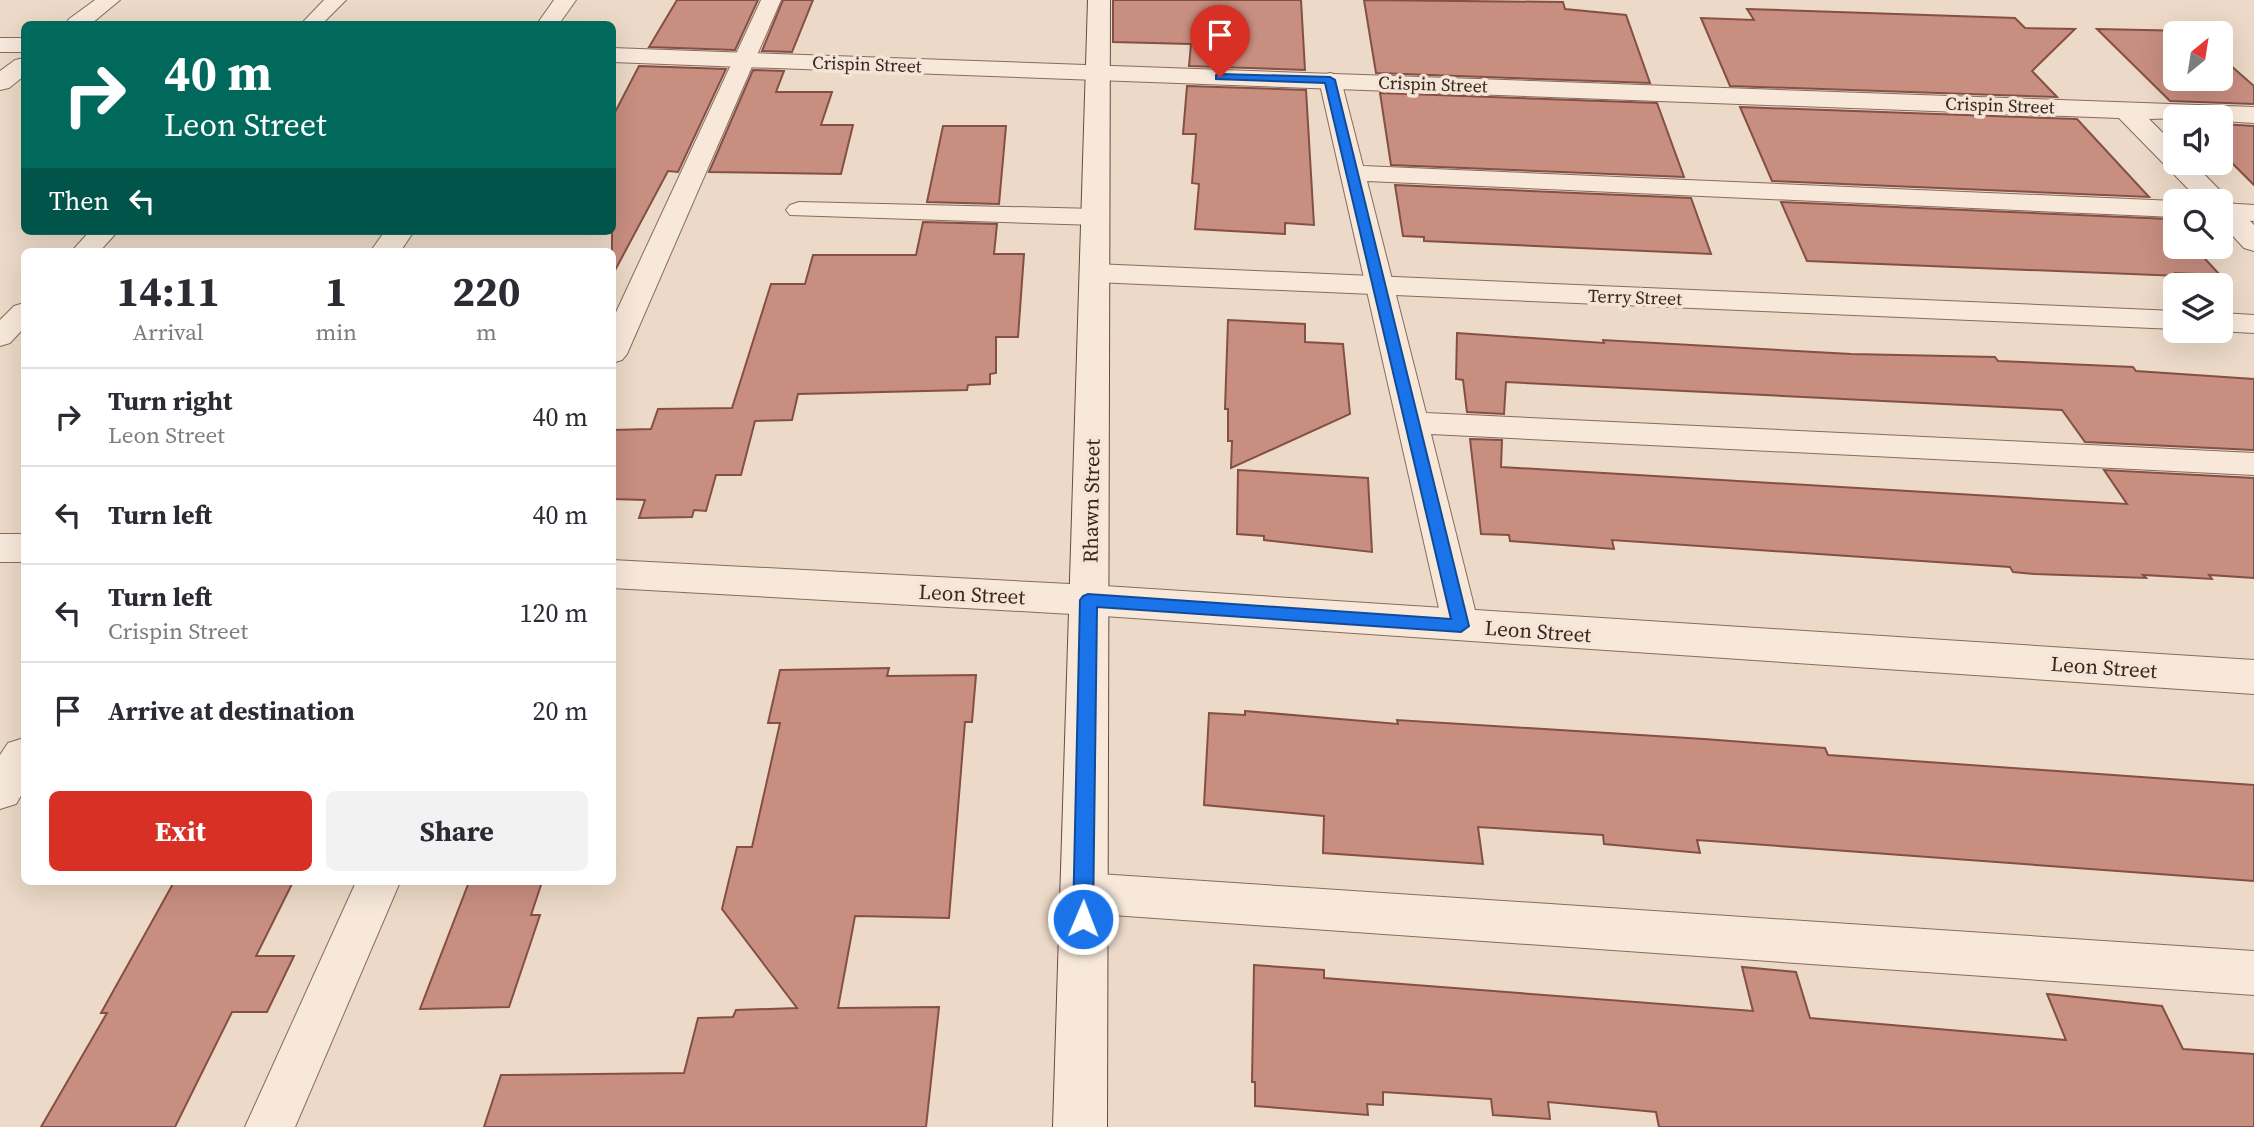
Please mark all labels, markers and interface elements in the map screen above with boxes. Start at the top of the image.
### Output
pin [1190,5,1250,77]
icon: arrive [1201,16,1239,54]
north arrow [2163,21,2233,91]
map controls [2163,21,2233,343]
text: 40 m [164,39,272,106]
icon: right [49,49,140,140]
street label: Crispin Street [812,50,922,78]
street label: Crispin Street [1378,70,1488,98]
street label: Crispin Street [1945,91,2055,119]
text: Leon Street [164,103,327,147]
button: sound [2163,105,2233,175]
icon: left [123,182,161,220]
text: Then [49,183,109,219]
button: search [2163,189,2233,259]
text: 14:11 [116,262,220,320]
text: 1 [325,262,348,320]
text: 220 [452,262,521,320]
button: layers [2163,273,2233,343]
street label: Terry Street [1588,283,1683,311]
text: Arrival [133,316,204,348]
text: min [315,316,357,348]
text: m [476,316,497,348]
text: Turn right [108,383,232,419]
icon: right [49,398,87,436]
text: 40 m [533,399,588,435]
text: Leon Street [108,419,225,451]
street label: Rhawn Street [1075,438,1107,564]
icon: left [49,496,87,534]
text: Turn left [108,497,212,533]
text: 40 m [533,497,588,533]
street label: Leon Street [918,577,1026,611]
text: Turn left [108,579,212,615]
icon: left [49,594,87,632]
text: 120 m [520,595,588,631]
street label: Leon Street [1484,613,1592,649]
text: Crispin Street [108,615,248,647]
street label: Leon Street [2050,649,2158,685]
icon: arrive [49,692,87,730]
text: Arrive at destination [108,693,355,729]
text: 20 m [533,693,588,729]
button: Exit [49,791,312,871]
button: Share [326,791,588,871]
position arrow [1046,882,1120,956]

